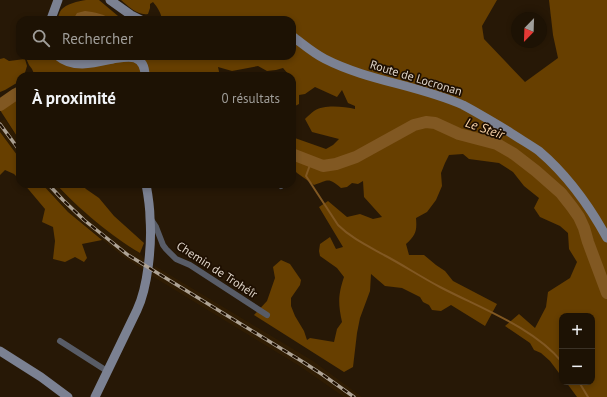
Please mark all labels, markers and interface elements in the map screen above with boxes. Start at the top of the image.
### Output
north arrow [511,12,547,48]
search box [16,16,296,60]
icon: search [30,27,52,49]
text: Rechercher [62,29,133,48]
street label: Route de Locronan [368,56,464,99]
text: À proximité [32,87,116,109]
text: 0 résultats [221,90,280,107]
water label: Le Steir [463,114,507,143]
street label: Chemin de Trohéîr [174,238,261,301]
map controls [559,313,595,385]
button: + [559,313,595,349]
button: − [559,349,595,385]

